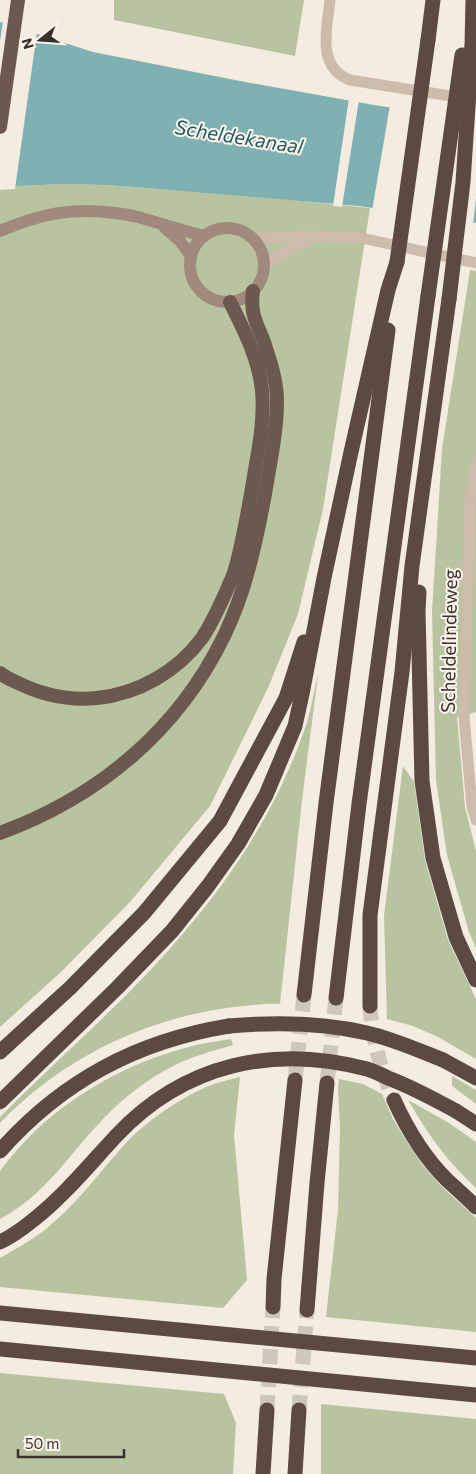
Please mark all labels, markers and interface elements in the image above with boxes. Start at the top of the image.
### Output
north arrow [15,15,65,65]
text: N [17,36,37,51]
water label: Scheldekanaal [173,114,306,158]
street label: Scheldelindeweg [436,569,461,713]
scale bar [18,1426,124,1458]
text: 50 m [25,1434,59,1452]

